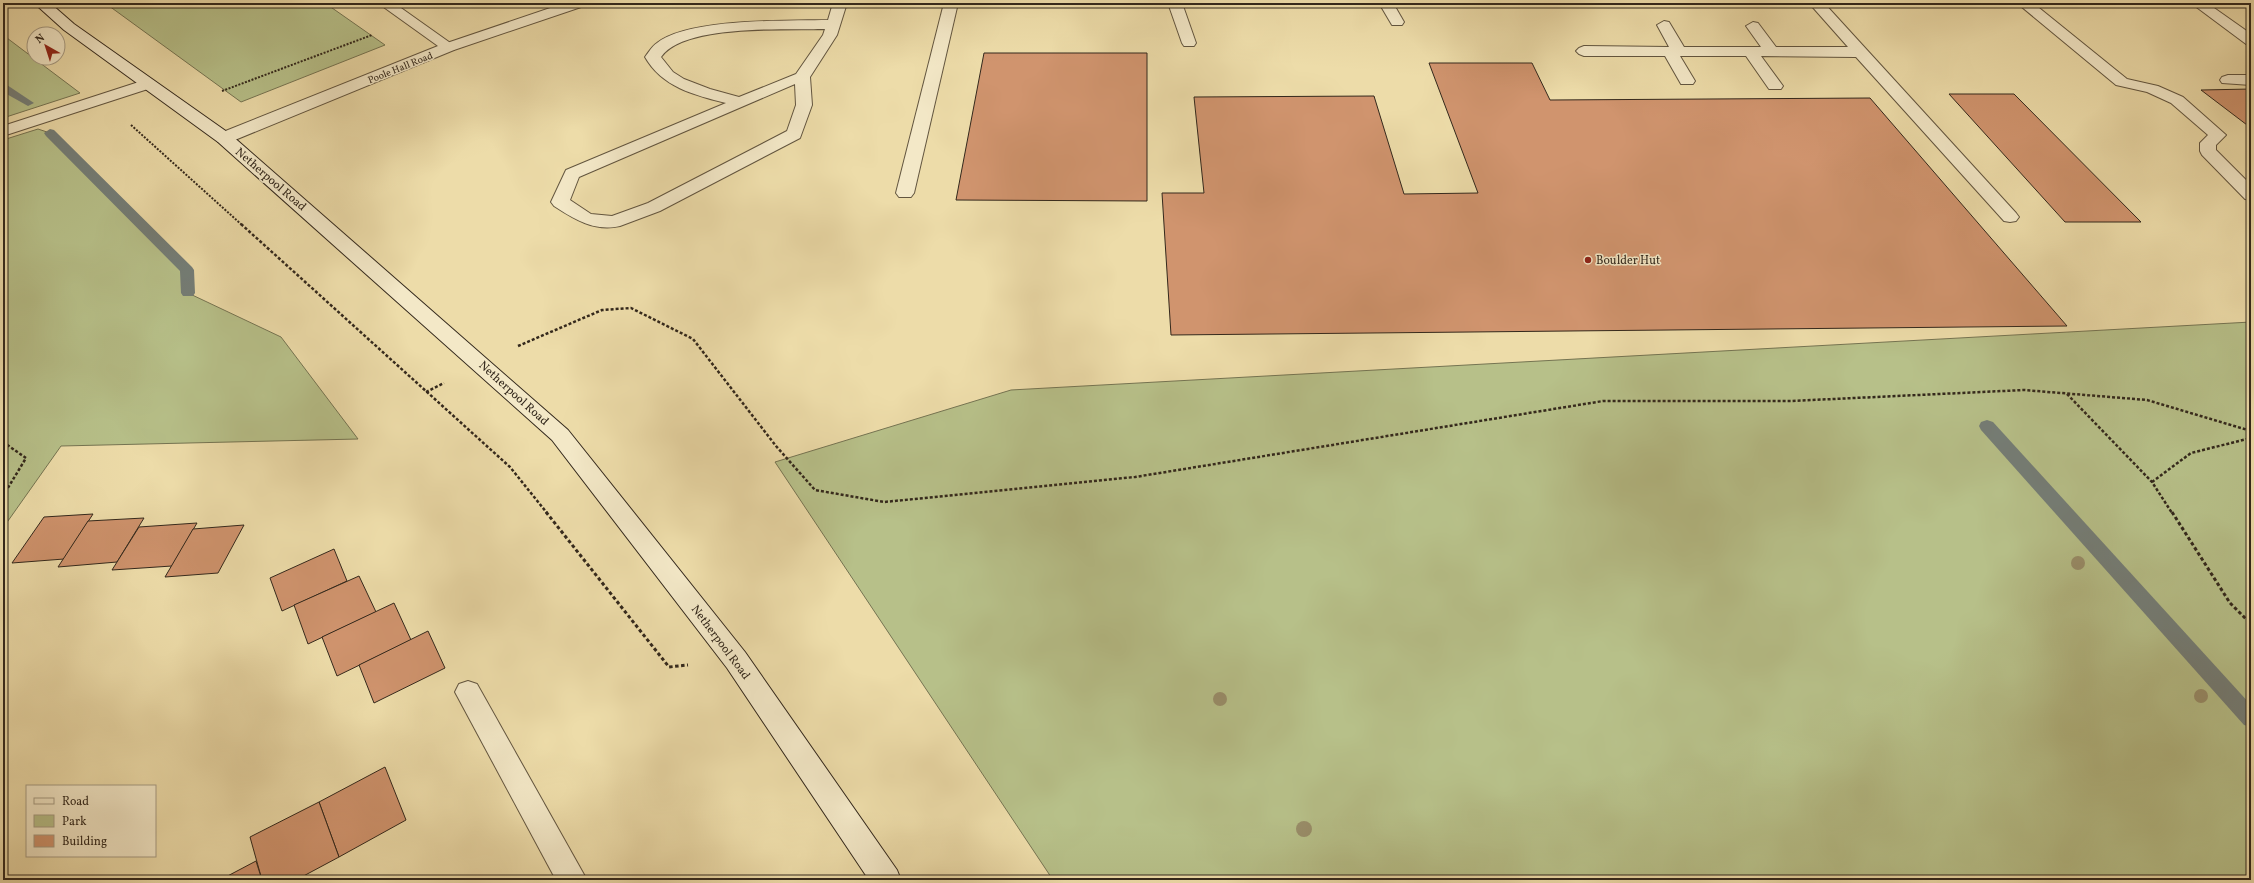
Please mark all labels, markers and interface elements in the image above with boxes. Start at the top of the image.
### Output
north arrow [26,26,66,66]
text: N [33,31,48,48]
street label: Poole Hall Road [366,48,435,87]
street label: Netherpool Road [231,144,309,215]
place label: Boulder Hut [1596,253,1660,269]
marker: Boulder Hut [1583,255,1593,265]
street label: Netherpool Road [475,358,552,430]
street label: Netherpool Road [687,602,754,683]
legend [26,785,156,857]
text: Road [62,794,89,810]
text: Park [62,814,87,830]
text: Building [62,834,107,850]

